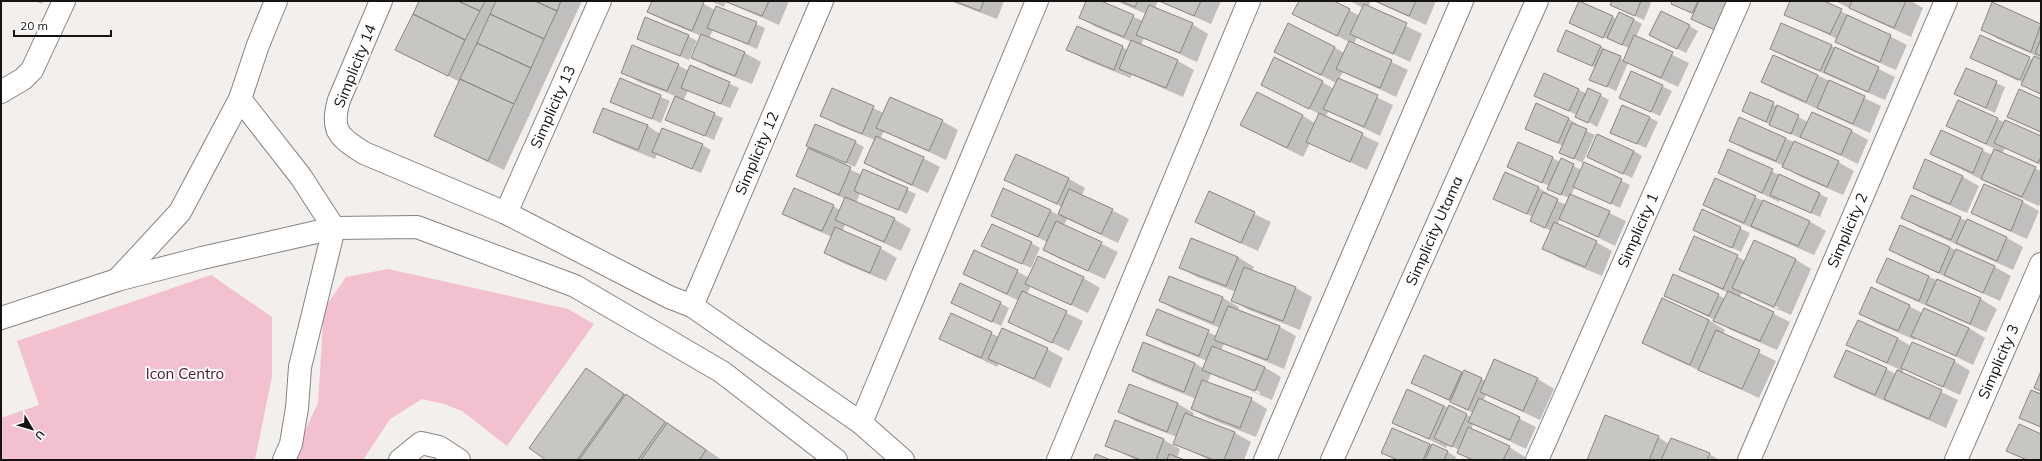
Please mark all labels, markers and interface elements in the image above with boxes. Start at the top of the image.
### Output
scale bar [14,12,111,38]
text: 20 m [20,18,48,33]
street label: Simplicity 14 [329,21,380,110]
street label: Simplicity 13 [526,62,579,151]
street label: Simplicity 12 [731,109,783,198]
street label: Simplicity Utama [1401,173,1467,288]
street label: Simplicity 1 [1613,190,1662,270]
street label: Simplicity 2 [1823,190,1872,270]
street label: Simplicity 3 [1974,321,2023,402]
park label: Icon Centro [146,364,224,383]
north arrow [12,409,52,449]
text: U [32,428,48,443]

